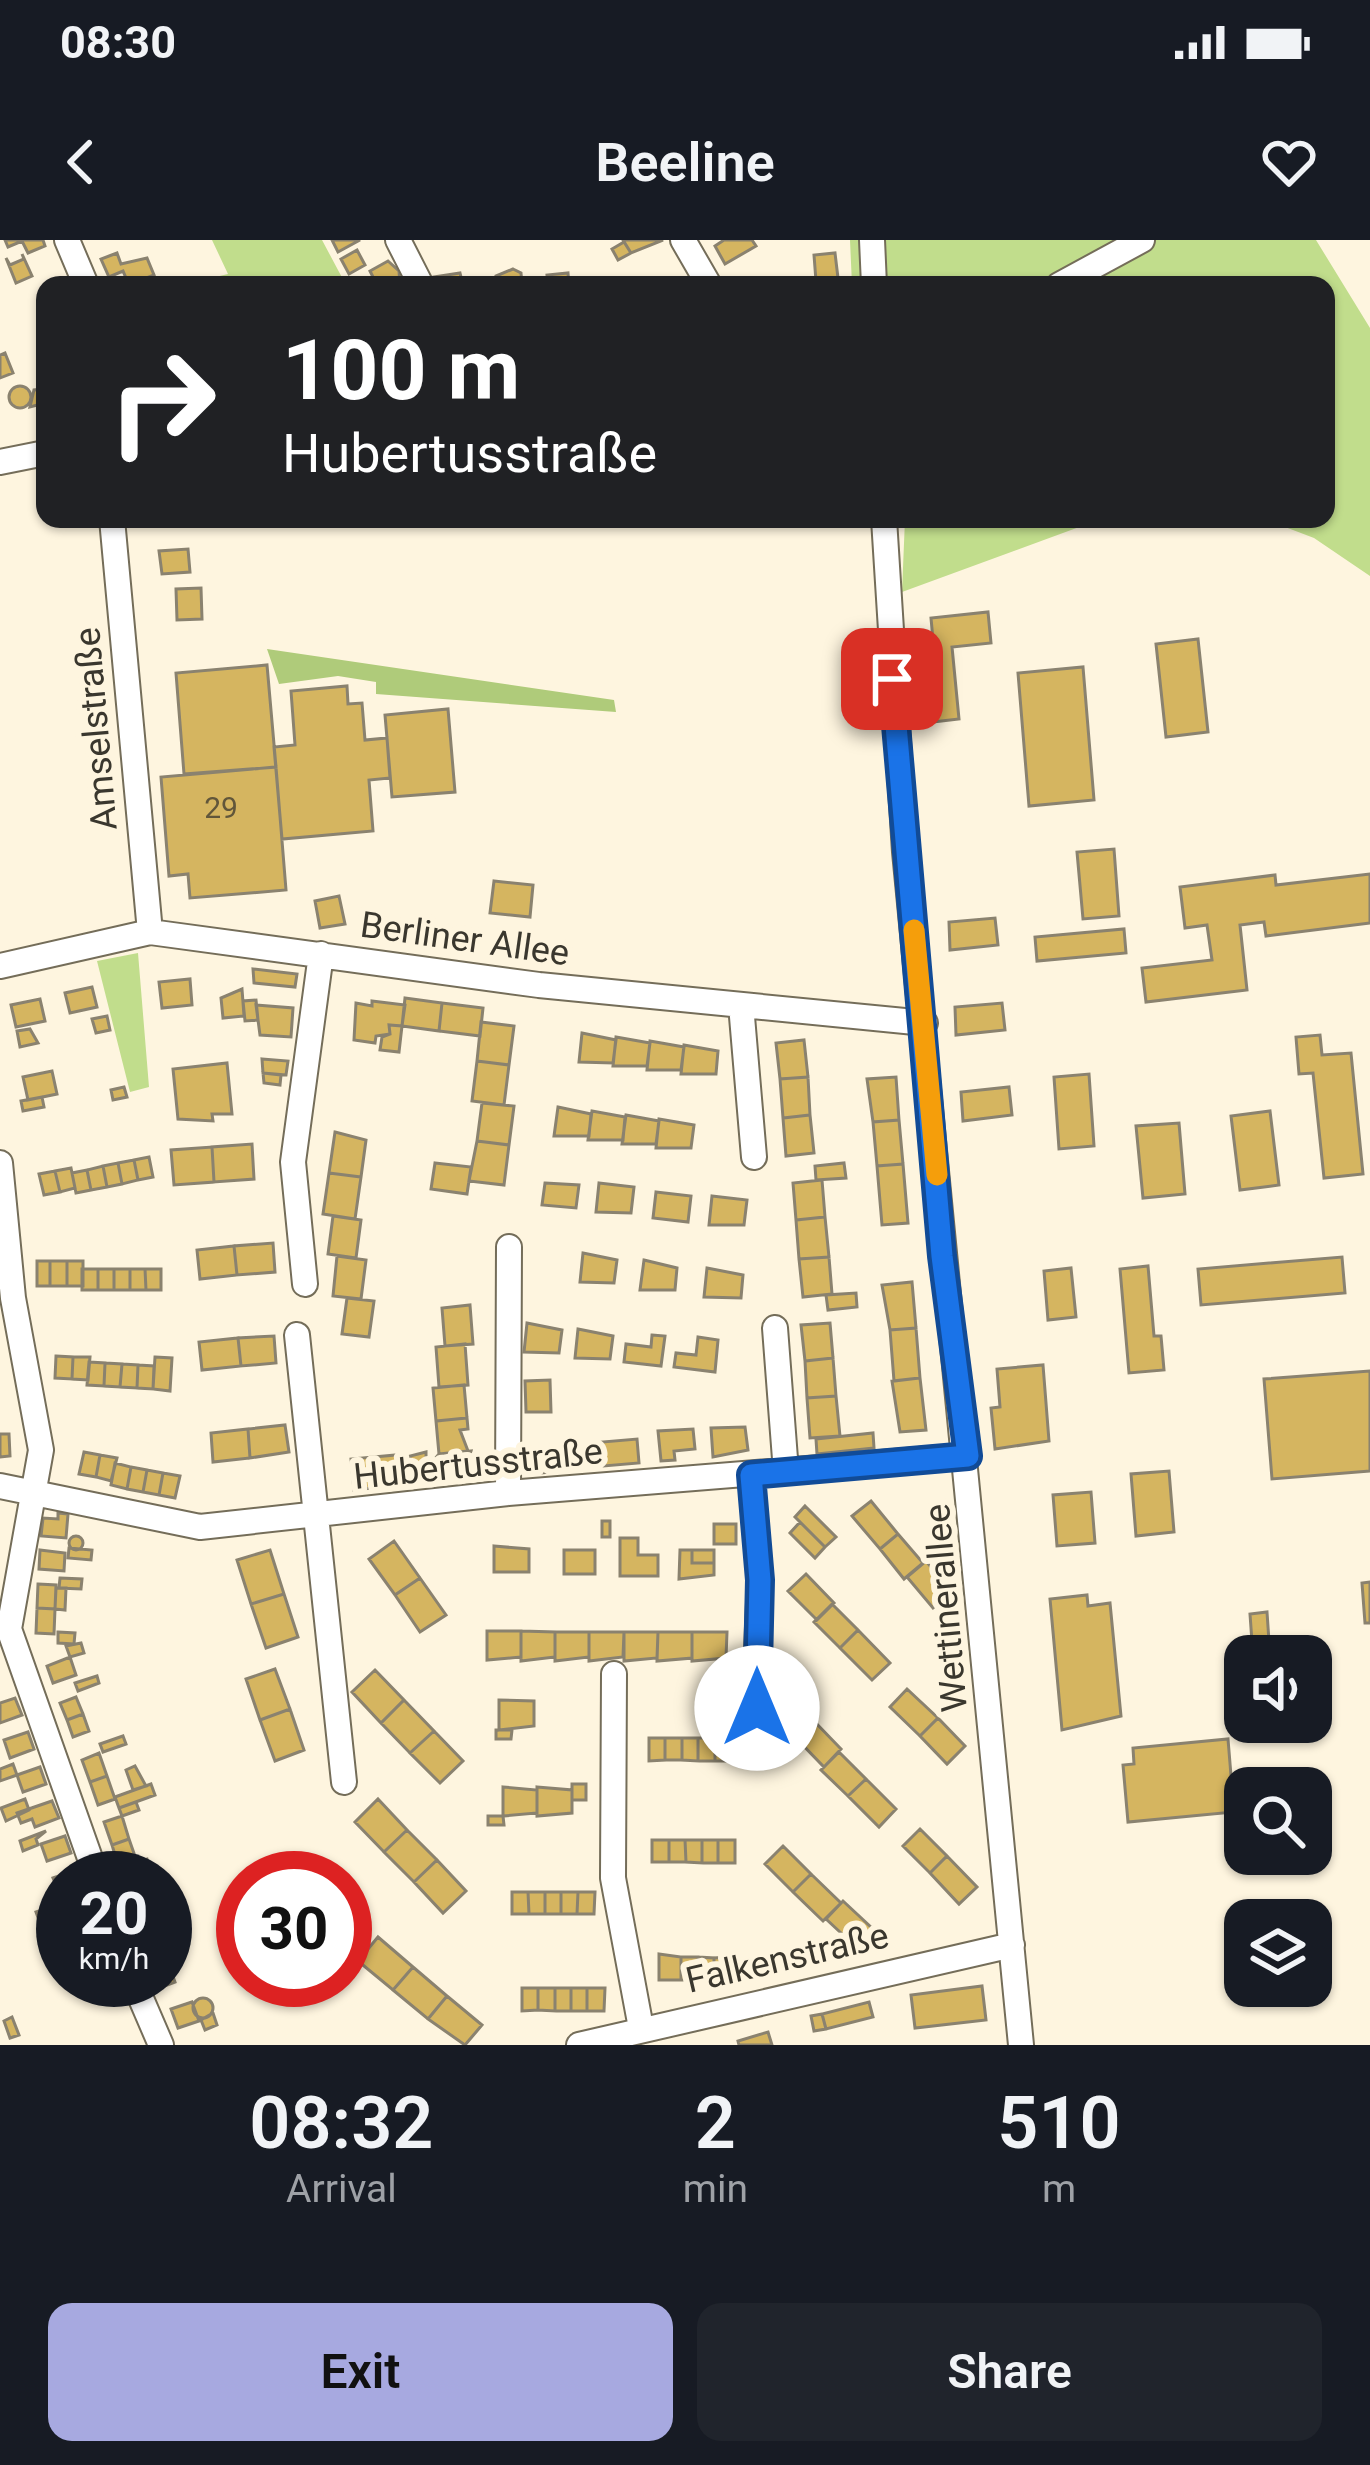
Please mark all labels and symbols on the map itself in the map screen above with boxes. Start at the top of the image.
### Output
street label: Amselstraße [66,626,126,832]
pin [841,628,943,730]
house number: 29 [204,790,238,825]
street label: Berliner Allee [358,904,572,974]
street label: Hubertusstraße [352,1430,605,1498]
street label: Wettinerallee [916,1502,976,1714]
position arrow [694,1645,820,1771]
speed limit sign: 30 [216,1851,372,2007]
street label: Falkenstraße [682,1914,893,2002]

